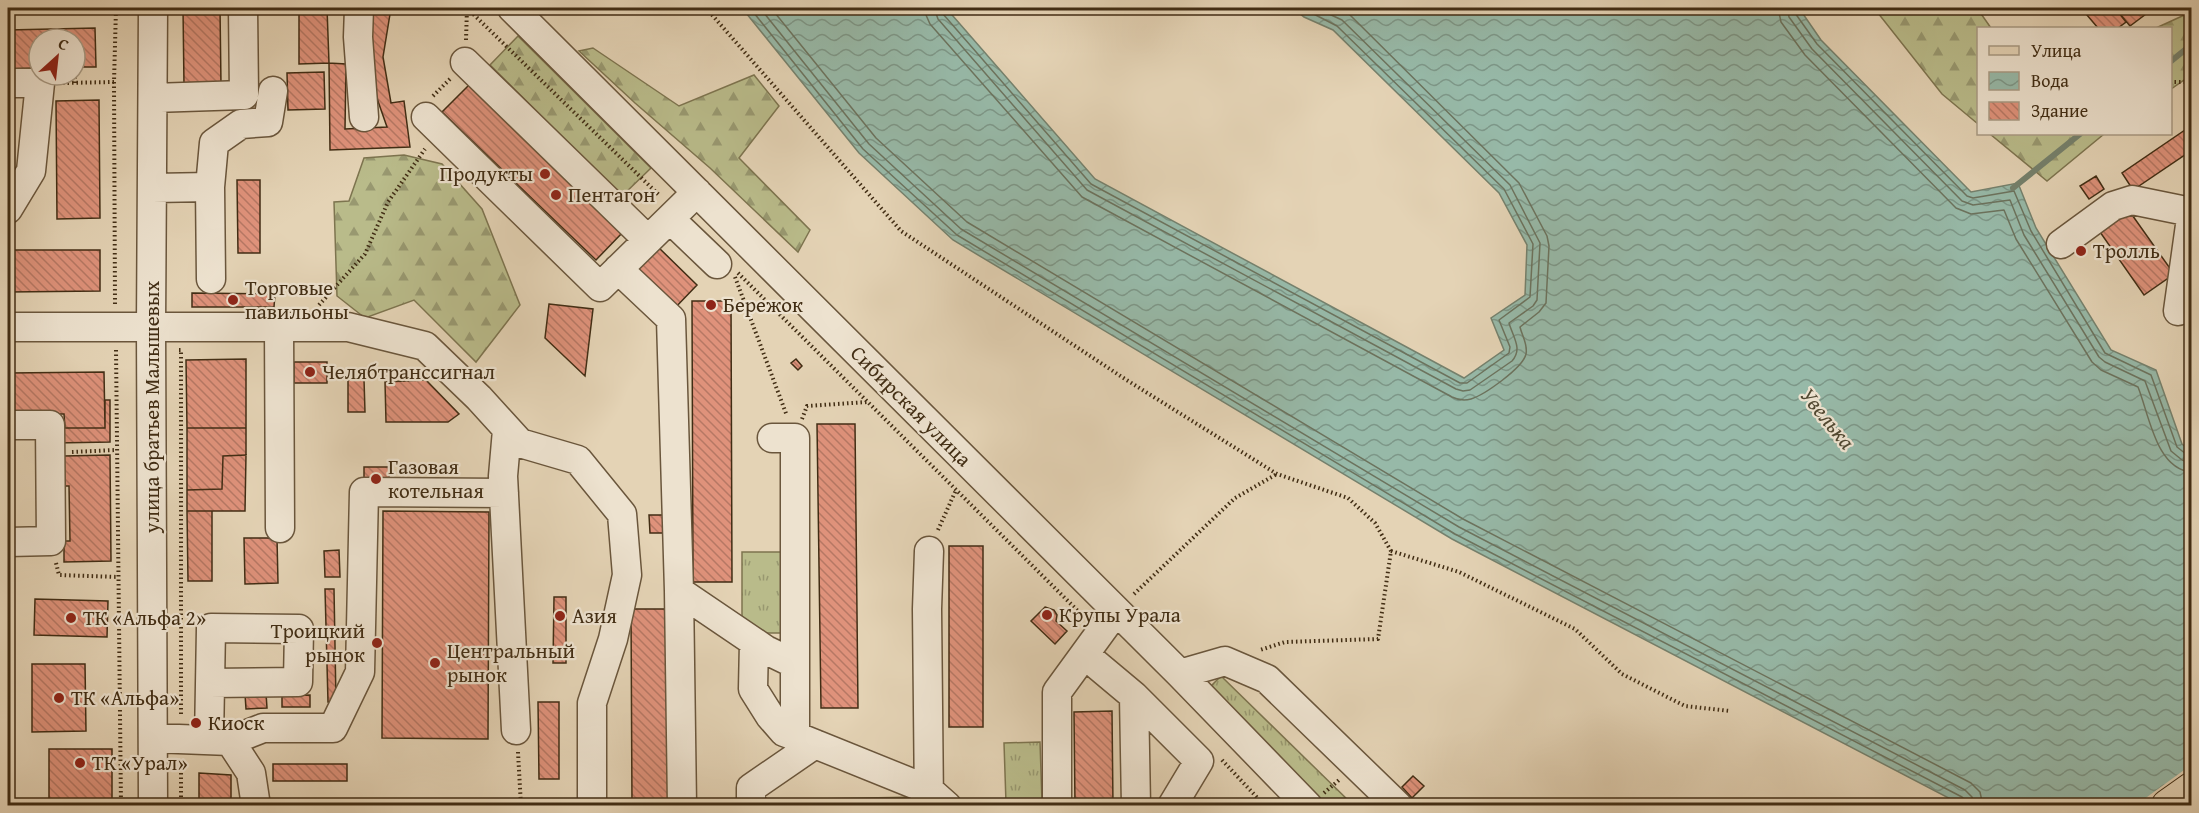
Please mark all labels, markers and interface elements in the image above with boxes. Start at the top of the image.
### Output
north arrow [27,27,87,87]
legend [1977,27,2172,135]
text: С [54,31,73,56]
text: Улица [2031,37,2082,64]
text: Вода [2031,67,2069,94]
text: Здание [2031,97,2088,124]
place label: Продукты [439,158,533,189]
marker: Продукты [538,167,552,181]
place label: Пентагон [568,179,656,210]
marker: Пентагон [549,188,563,202]
place label: Тролль [2093,235,2160,266]
marker: Тролль [2074,244,2088,258]
place label: Торговые павильоны [245,272,349,327]
street label: улица братьев Малышевых [136,281,167,534]
place label: Бережок [723,289,803,320]
marker: Торговые павильоны [226,293,240,307]
marker: Бережок [704,298,718,312]
street label: Сибирская улица [844,338,979,473]
place label: Челябтранссигнал [322,356,495,387]
marker: Челябтранссигнал [303,365,317,379]
water label: Увелька [1793,380,1863,456]
place label: Газовая котельная [388,451,484,506]
marker: Газовая котельная [369,472,383,486]
place label: Крупы Урала [1059,599,1181,630]
place label: Азия [572,600,617,631]
place label: ТК «Альфа 2» [83,602,206,633]
marker: Крупы Урала [1040,608,1054,622]
marker: Азия [553,609,567,623]
marker: ТК «Альфа 2» [64,611,78,625]
place label: Троицкий рынок [271,615,365,670]
place label: Центральный рынок [447,635,575,690]
marker: Троицкий рынок [370,636,384,650]
marker: Центральный рынок [428,656,442,670]
place label: ТК «Альфа» [71,682,179,713]
marker: ТК «Альфа» [52,691,66,705]
place label: Киоск [208,707,264,738]
marker: Киоск [189,716,203,730]
place label: ТК «Урал» [92,747,188,778]
marker: ТК «Урал» [73,756,87,770]

